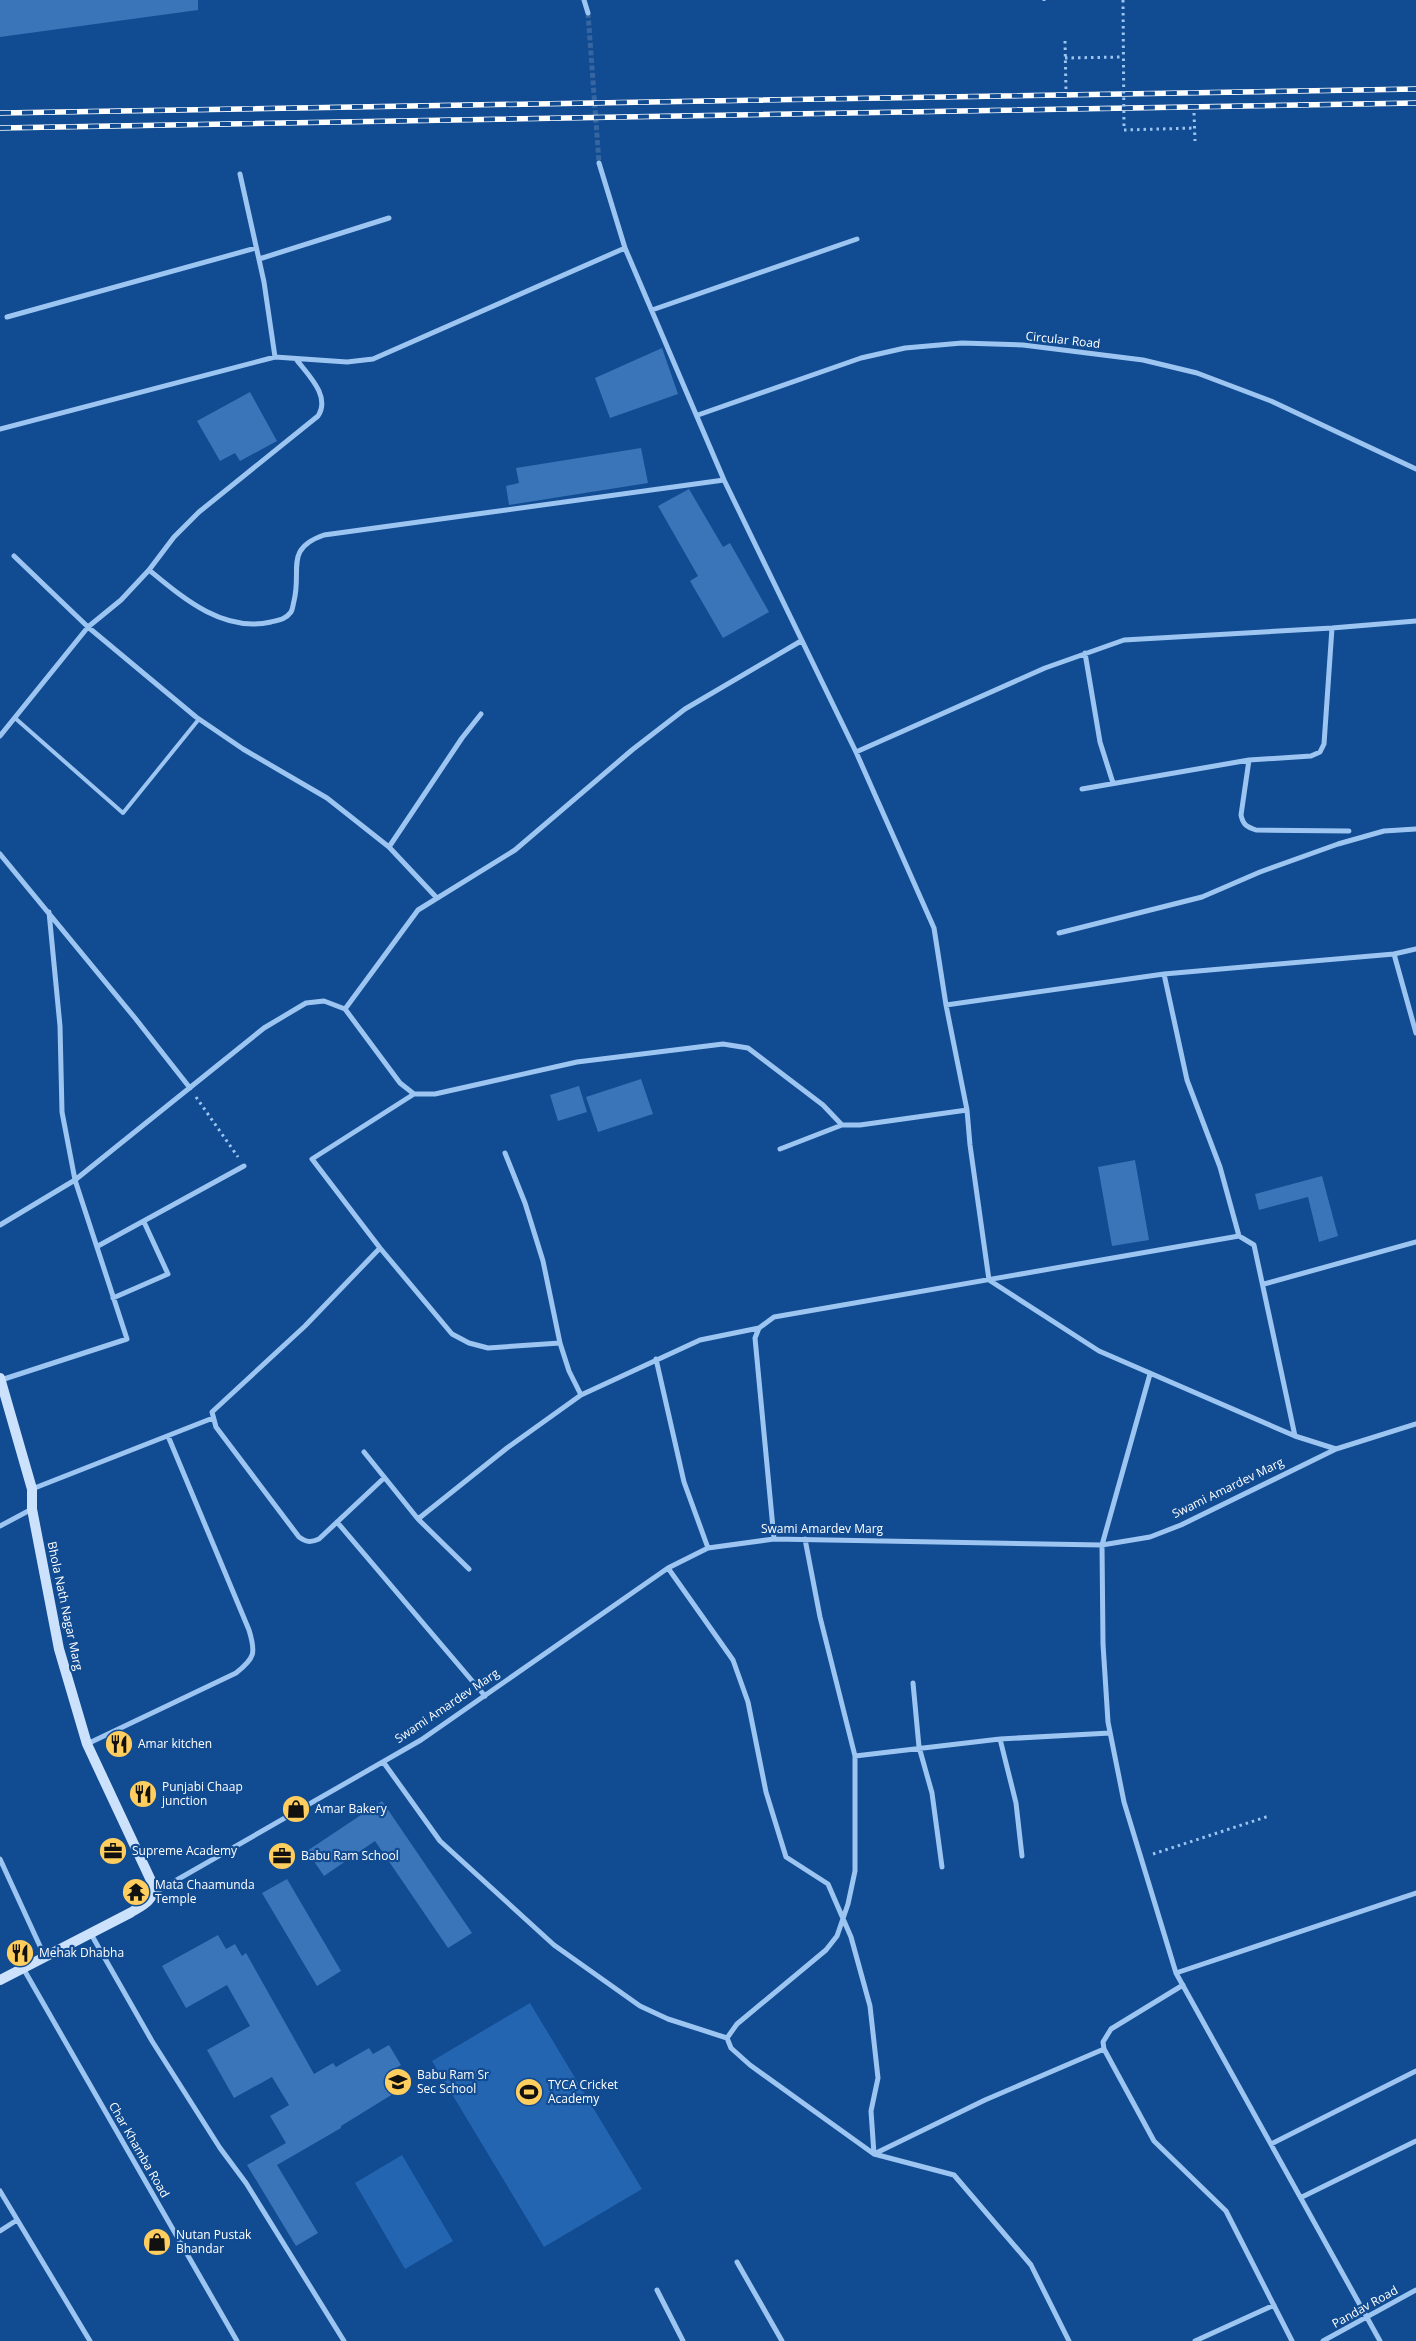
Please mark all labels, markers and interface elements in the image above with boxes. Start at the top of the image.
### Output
street label: Circular Road [1025,327,1101,352]
street label: Swami Amardev Marg [1169,1453,1287,1522]
street label: Swami Amardev Marg [761,1520,884,1537]
street label: Bhola Nath Nagar Marg [44,1540,88,1672]
street label: Swami Amardev Marg [391,1664,503,1747]
restaurant icon: Amar kitchen [104,1729,134,1759]
place label: Amar kitchen [138,1735,212,1752]
place label: Punjabi Chaap junction [161,1778,243,1809]
restaurant icon: Punjabi Chaap junction [128,1779,158,1809]
shop icon: Amar Bakery [281,1794,311,1824]
place label: Amar Bakery [315,1800,388,1817]
office icon: Supreme Academy [98,1836,128,1866]
office icon: Babu Ram School [267,1841,297,1871]
place label: Supreme Academy [132,1842,238,1859]
place label: Babu Ram School [301,1847,399,1864]
place label: Mata Chaamunda Temple [155,1876,255,1907]
temple icon: Mata Chaamunda Temple [121,1877,151,1907]
restaurant icon: Mehak Dhabha [5,1938,35,1968]
place label: Mehak Dhabha [39,1944,124,1961]
place label: Babu Ram Sr Sec School [417,2066,489,2097]
school or university icon: Babu Ram Sr Sec School [383,2067,413,2097]
place label: TYCA Cricket Academy [548,2076,618,2107]
sports icon: TYCA Cricket Academy [514,2077,544,2107]
street label: Char Khamba Road [105,2099,174,2201]
place label: Nutan Pustak Bhandar [176,2226,252,2257]
shop icon: Nutan Pustak Bhandar [142,2227,172,2257]
street label: Pandav Road [1329,2281,1401,2332]

